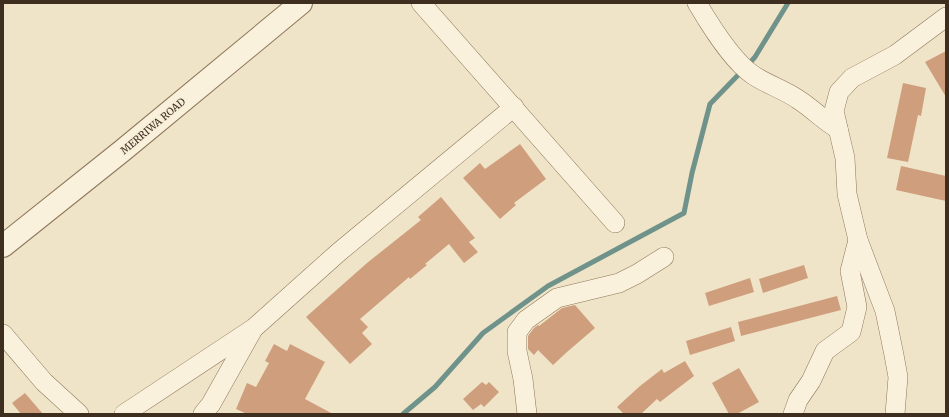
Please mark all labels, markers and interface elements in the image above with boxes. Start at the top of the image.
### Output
street label: MERRIWA ROAD [118,95,189,157]

